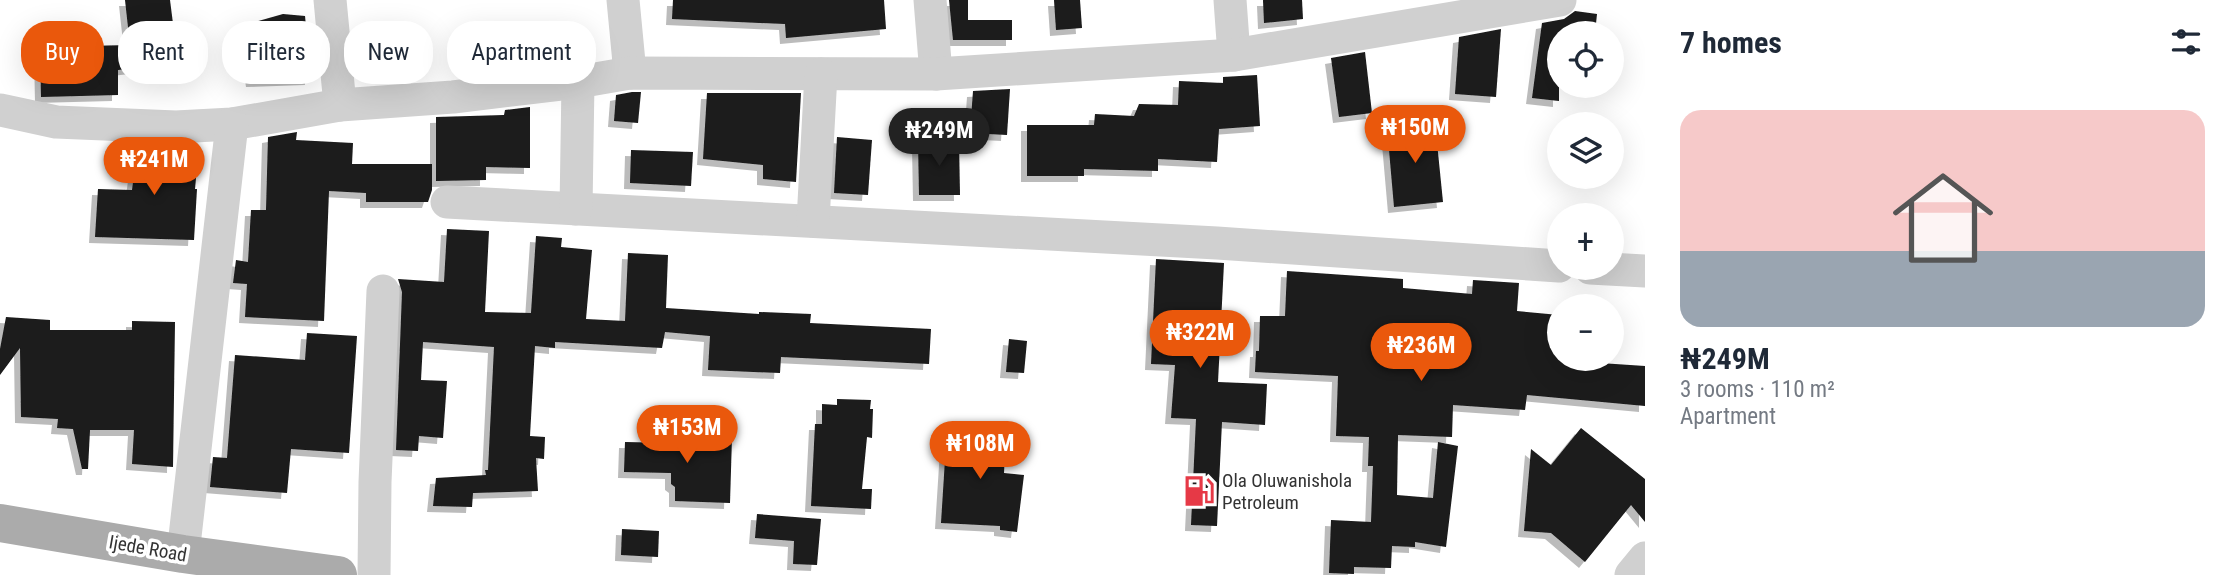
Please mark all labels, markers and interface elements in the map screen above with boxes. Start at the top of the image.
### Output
chip: Buy [21,21,104,84]
chip: Rent [118,21,208,84]
chip: Filters [222,21,330,84]
chip: New [344,21,433,84]
chip: Apartment [447,21,596,84]
map controls [1547,21,1624,371]
button: locate [1547,21,1624,98]
icon: filters [2167,23,2205,61]
text: 7 homes [1680,25,1782,60]
pin: ₦150M [1366,106,1464,165]
pin: ₦249M [890,108,988,168]
button: layers [1547,112,1624,189]
text: ₦150M [1381,114,1449,141]
text: ₦249M [905,117,973,144]
pin: ₦241M [105,138,203,197]
text: ₦241M [120,146,188,173]
icon: home [1880,155,2006,281]
button: + [1547,203,1624,280]
button: − [1547,294,1624,371]
pin: ₦322M [1151,310,1249,370]
text: ₦322M [1166,319,1234,346]
pin: ₦236M [1372,324,1470,383]
text: ₦236M [1387,332,1455,359]
text: ₦249M [1680,341,1770,376]
text: 3 rooms · 110 m² [1680,376,1835,403]
text: Apartment [1680,403,1776,430]
pin: ₦153M [638,406,736,465]
text: ₦153M [653,414,721,441]
pin: ₦108M [931,421,1029,481]
text: ₦108M [946,430,1014,457]
place label: Ola Oluwanishola Petroleum [1222,469,1352,514]
fuel station icon: Ola Oluwanishola Petroleum [1182,474,1216,508]
street label: Ijede Road [107,530,189,567]

